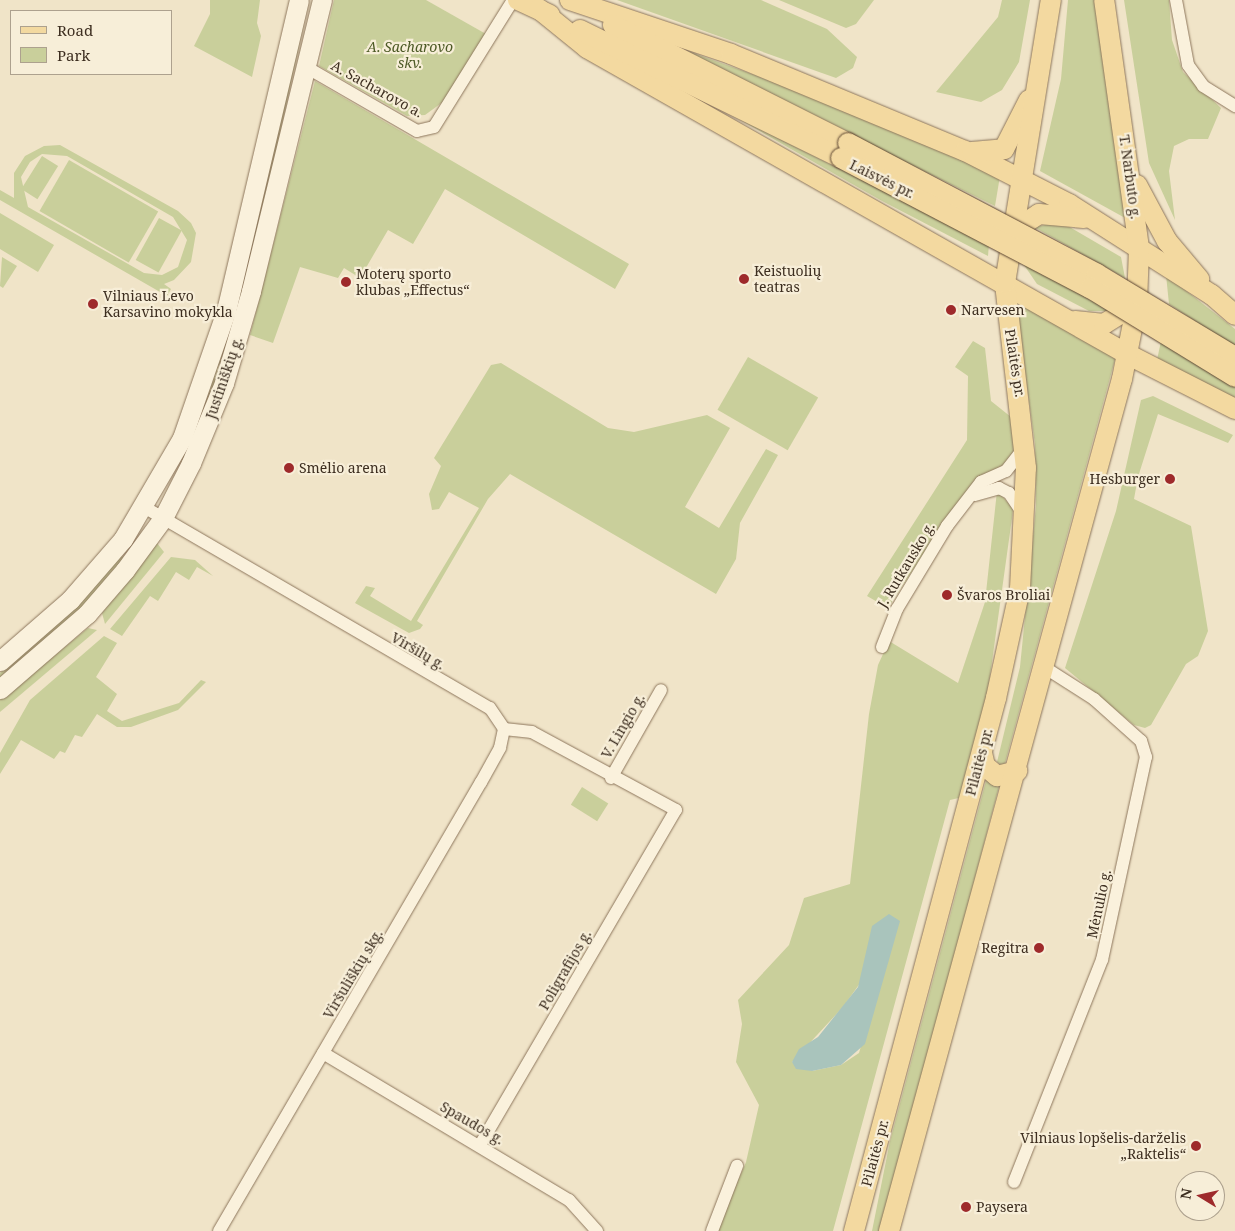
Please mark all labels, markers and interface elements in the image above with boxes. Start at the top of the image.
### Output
legend [10,10,172,75]
text: Road [57,20,93,40]
park label: A. Sacharovo skv. [367,39,453,72]
text: Park [57,45,90,65]
street label: A. Sacharovo a. [328,57,426,121]
street label: T. Narbuto g. [1116,134,1144,220]
street label: Laisvės pr. [847,156,917,202]
place label: Keistuolių teatras [754,263,821,296]
place label: Moterų sporto klubas „Effectus“ [356,266,470,298]
marker: Keistuolių teatras [738,273,750,285]
marker: Moterų sporto klubas „Effectus“ [340,276,352,288]
place label: Vilniaus Levo Karsavino mokykla [103,288,233,321]
marker: Vilniaus Levo Karsavino mokykla [87,298,99,310]
place label: Narvesen [961,302,1025,318]
marker: Narvesen [945,304,957,316]
street label: Pilaitės pr. [1001,328,1029,398]
street label: Justiniškių g. [202,335,246,421]
place label: Smėlio arena [299,460,387,476]
marker: Smėlio arena [283,462,295,474]
place label: Hesburger [1089,471,1160,487]
marker: Hesburger [1164,473,1176,485]
street label: J. Rutkausko g. [874,519,938,611]
place label: Švaros Broliai [957,587,1050,603]
marker: Švaros Broliai [941,589,953,601]
street label: Viršilų g. [388,629,448,673]
street label: V. Lingio g. [598,691,648,761]
street label: Pilaitės pr. [962,727,996,797]
street label: Mėnulio g. [1083,868,1115,940]
street label: Viršuliškių skg. [320,926,386,1022]
street label: Poligrafijos g. [535,927,595,1013]
place label: Regitra [981,940,1029,956]
marker: Regitra [1033,942,1045,954]
street label: Spaudos g. [437,1098,507,1148]
street label: Pilaitės pr. [858,1118,892,1188]
place label: Vilniaus lopšelis-darželis „Raktelis“ [1020,1130,1186,1162]
marker: Vilniaus lopšelis-darželis „Raktelis“ [1190,1140,1202,1152]
north arrow [1175,1171,1225,1221]
text: N [1175,1187,1196,1201]
place label: Paysera [976,1199,1028,1215]
marker: Paysera [960,1201,972,1213]

